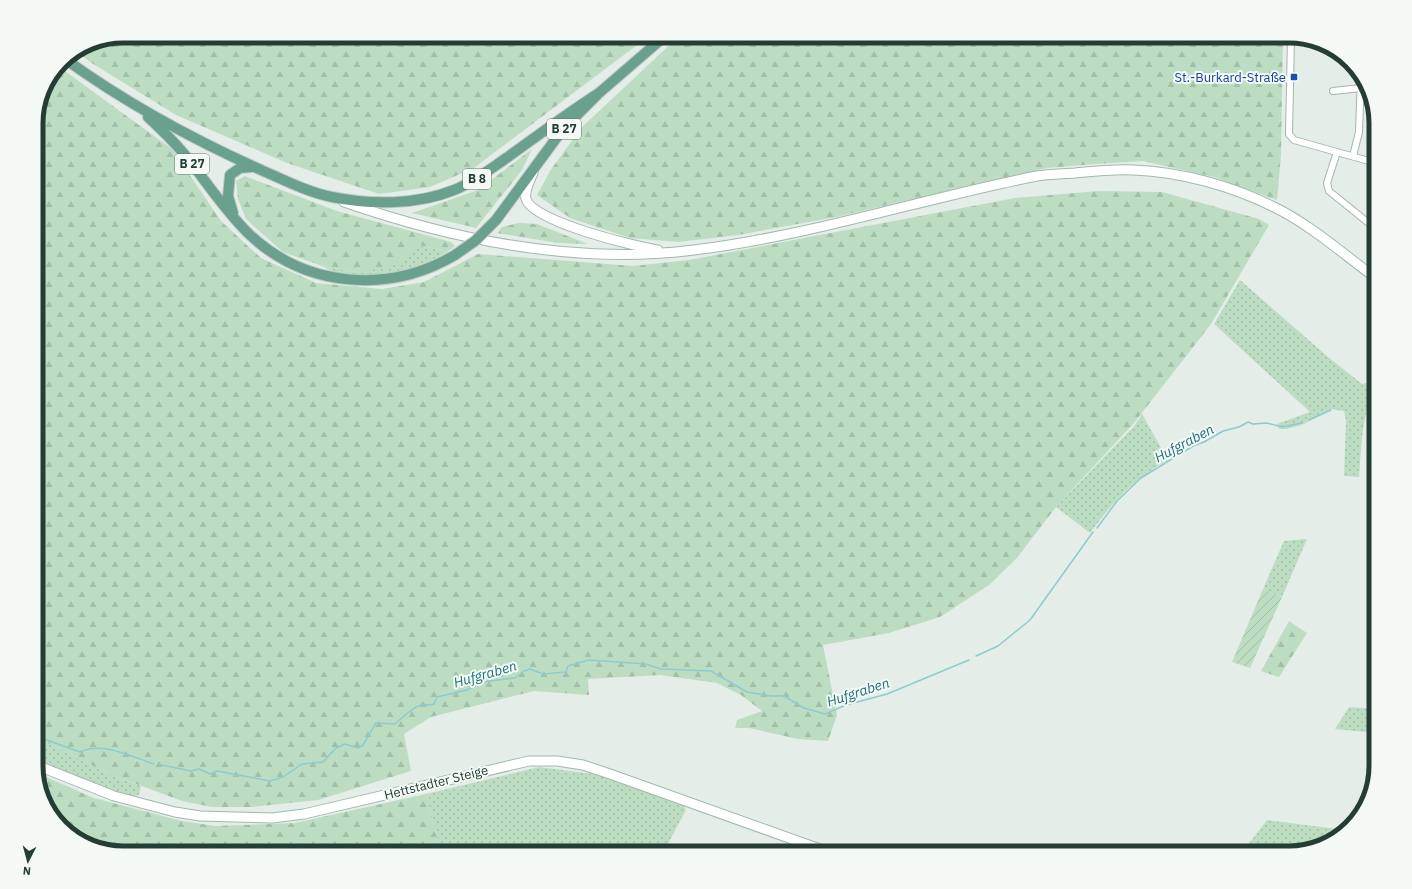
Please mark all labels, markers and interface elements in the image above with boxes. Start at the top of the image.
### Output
place label: St.-Burkard-Straße [1174,69,1286,86]
marker: St.-Burkard-Straße [1289,72,1299,82]
road number: B 27 [547,119,581,139]
road number: B 27 [175,154,209,174]
road number: B 8 [463,169,491,189]
water label: Hufgraben [1151,420,1217,466]
water label: Hufgraben [451,656,519,692]
water label: Hufgraben [824,673,892,711]
street label: Hettstadter Steige [382,761,490,804]
north arrow [8,841,48,881]
text: N [22,864,32,878]

